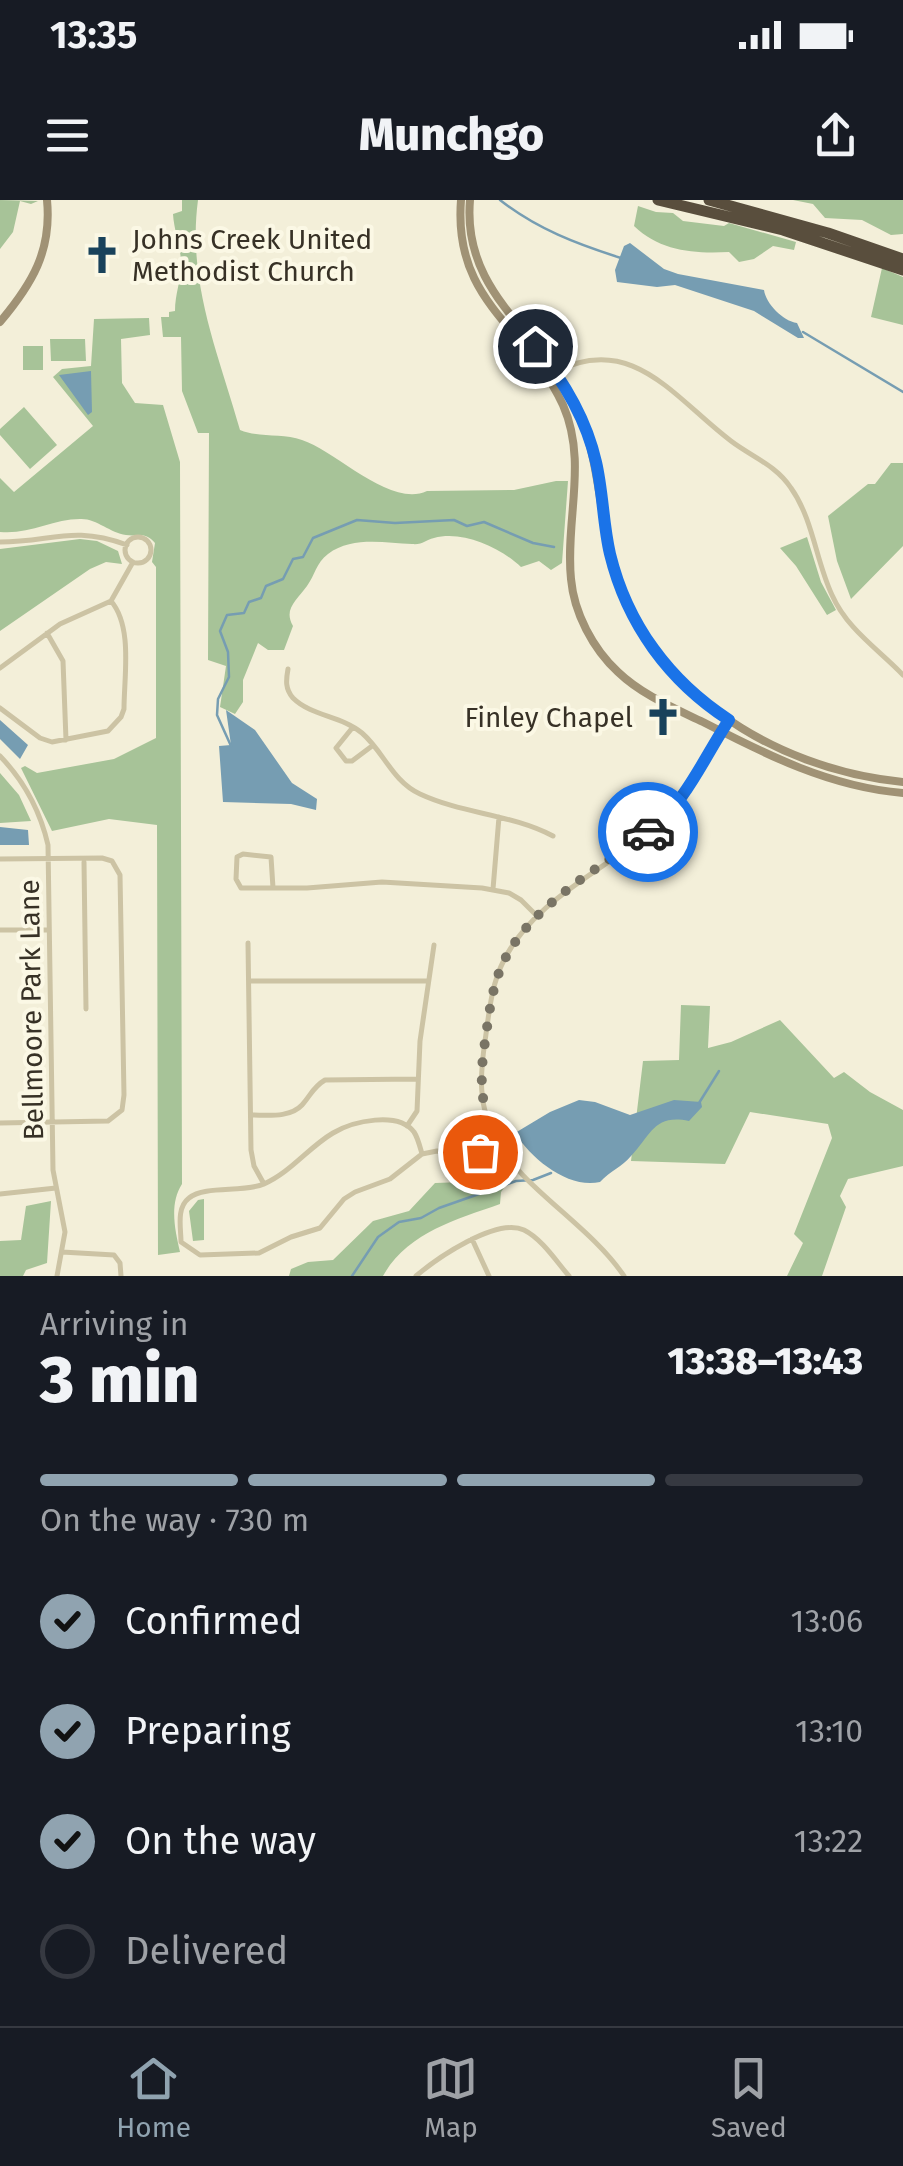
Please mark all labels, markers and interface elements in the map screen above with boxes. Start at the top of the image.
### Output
text: 13:35 [50,12,137,58]
icon: menu [40,108,95,163]
text: Munchgo [359,108,544,162]
icon: share [808,108,863,163]
place label: Johns Creek United Methodist Church [132,223,372,288]
church icon: Johns Creek United Methodist Church [81,234,123,276]
pin [493,304,578,389]
icon: home [508,319,563,374]
church icon: Finley Chapel [642,696,684,738]
place label: Finley Chapel [464,701,633,734]
courier [598,782,698,882]
icon: car [621,805,676,860]
street label: Bellmoore Park Lane [13,879,50,1141]
pin [438,1110,523,1195]
icon: bag [453,1125,508,1180]
text: Arriving in [40,1305,188,1343]
text: 13:38–13:43 [668,1338,863,1384]
text: 3 min [40,1341,199,1419]
text: On the way · 730 m [40,1501,309,1539]
icon: check [40,1594,95,1649]
text: Confirmed [125,1598,303,1644]
text: 13:06 [791,1602,863,1640]
icon: check [40,1704,95,1759]
text: Preparing [125,1708,291,1754]
text: 13:10 [795,1712,863,1750]
icon: check [40,1814,95,1869]
text: On the way [125,1818,316,1864]
text: 13:22 [794,1822,863,1860]
text: Delivered [125,1928,288,1974]
tab: Home [116,2051,191,2144]
tab: Map [423,2051,478,2144]
tab: Saved [711,2051,787,2144]

